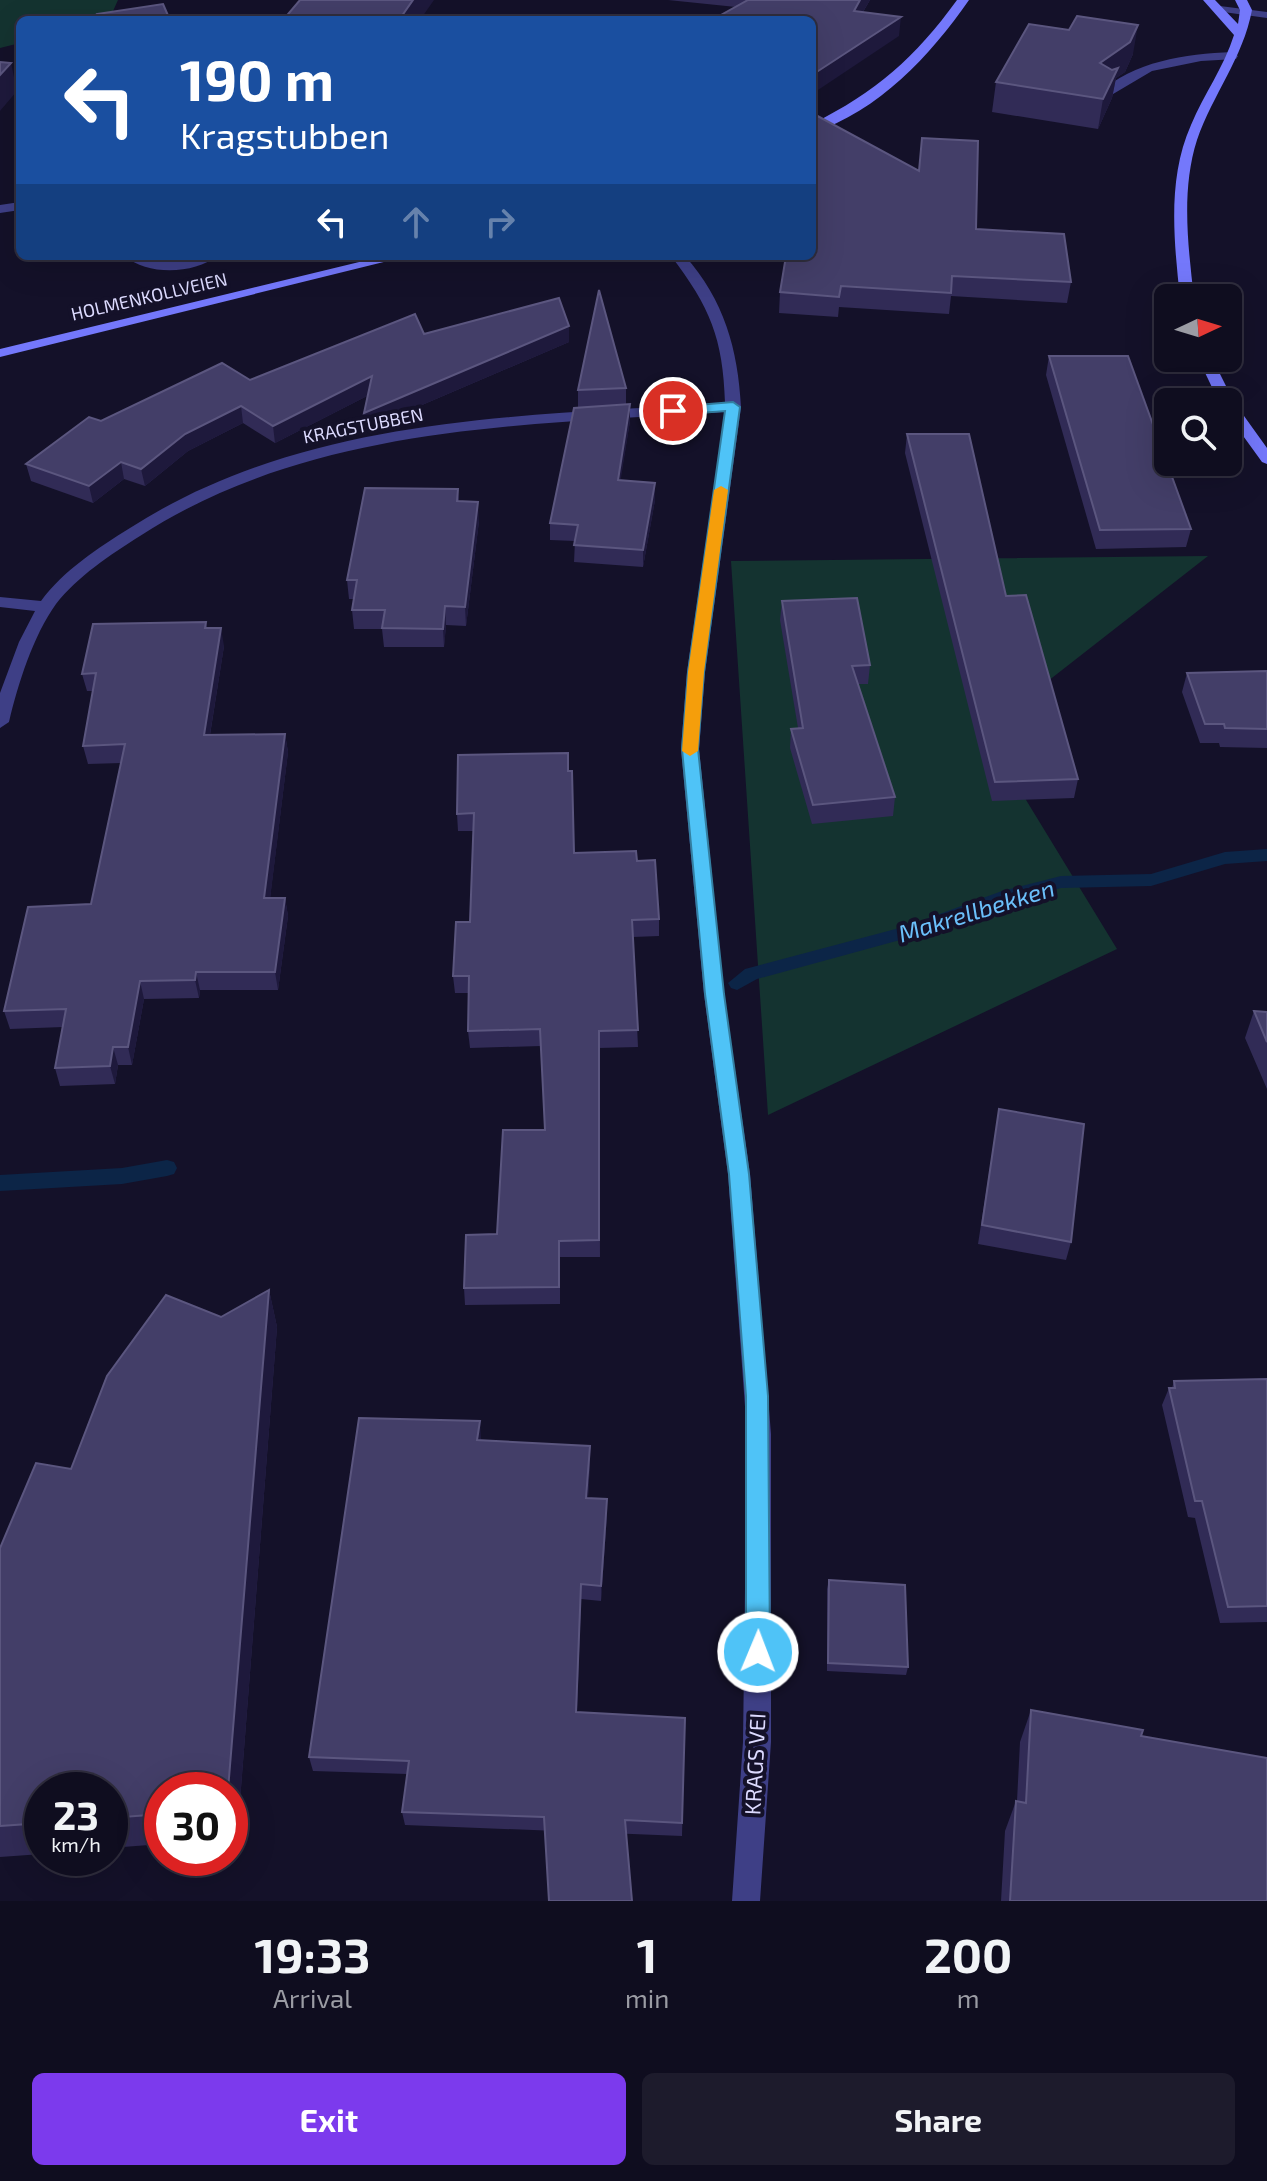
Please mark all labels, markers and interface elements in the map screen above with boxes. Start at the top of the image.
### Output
text: 190 m [180,45,334,112]
icon: left [48,48,152,152]
text: Kragstubben [180,113,389,156]
icon: left [310,200,354,244]
icon: ahead [394,200,438,244]
icon: right [478,200,522,244]
street label: HOLMENKOLLVEIEN [69,267,229,325]
north arrow [1154,284,1242,372]
map controls [1154,284,1242,476]
pin [639,377,707,445]
button: search [1154,388,1242,476]
icon: arrive [651,389,695,433]
street label: KRAGSTUBBEN [301,403,425,447]
water label: Makrellbekken [894,872,1058,948]
position arrow [716,1610,800,1694]
street label: KRAGS VEI [738,1712,770,1816]
speed limit sign: 30 [144,1772,248,1876]
text: 23 [53,1790,99,1838]
text: km/h [51,1832,101,1856]
text: 19:33 [255,1925,370,1983]
text: 1 [637,1925,658,1983]
text: 200 [924,1925,1012,1983]
text: Arrival [273,1982,352,2013]
text: min [625,1982,669,2013]
text: m [957,1982,980,2013]
button: Exit [32,2073,626,2165]
button: Share [642,2073,1235,2165]

